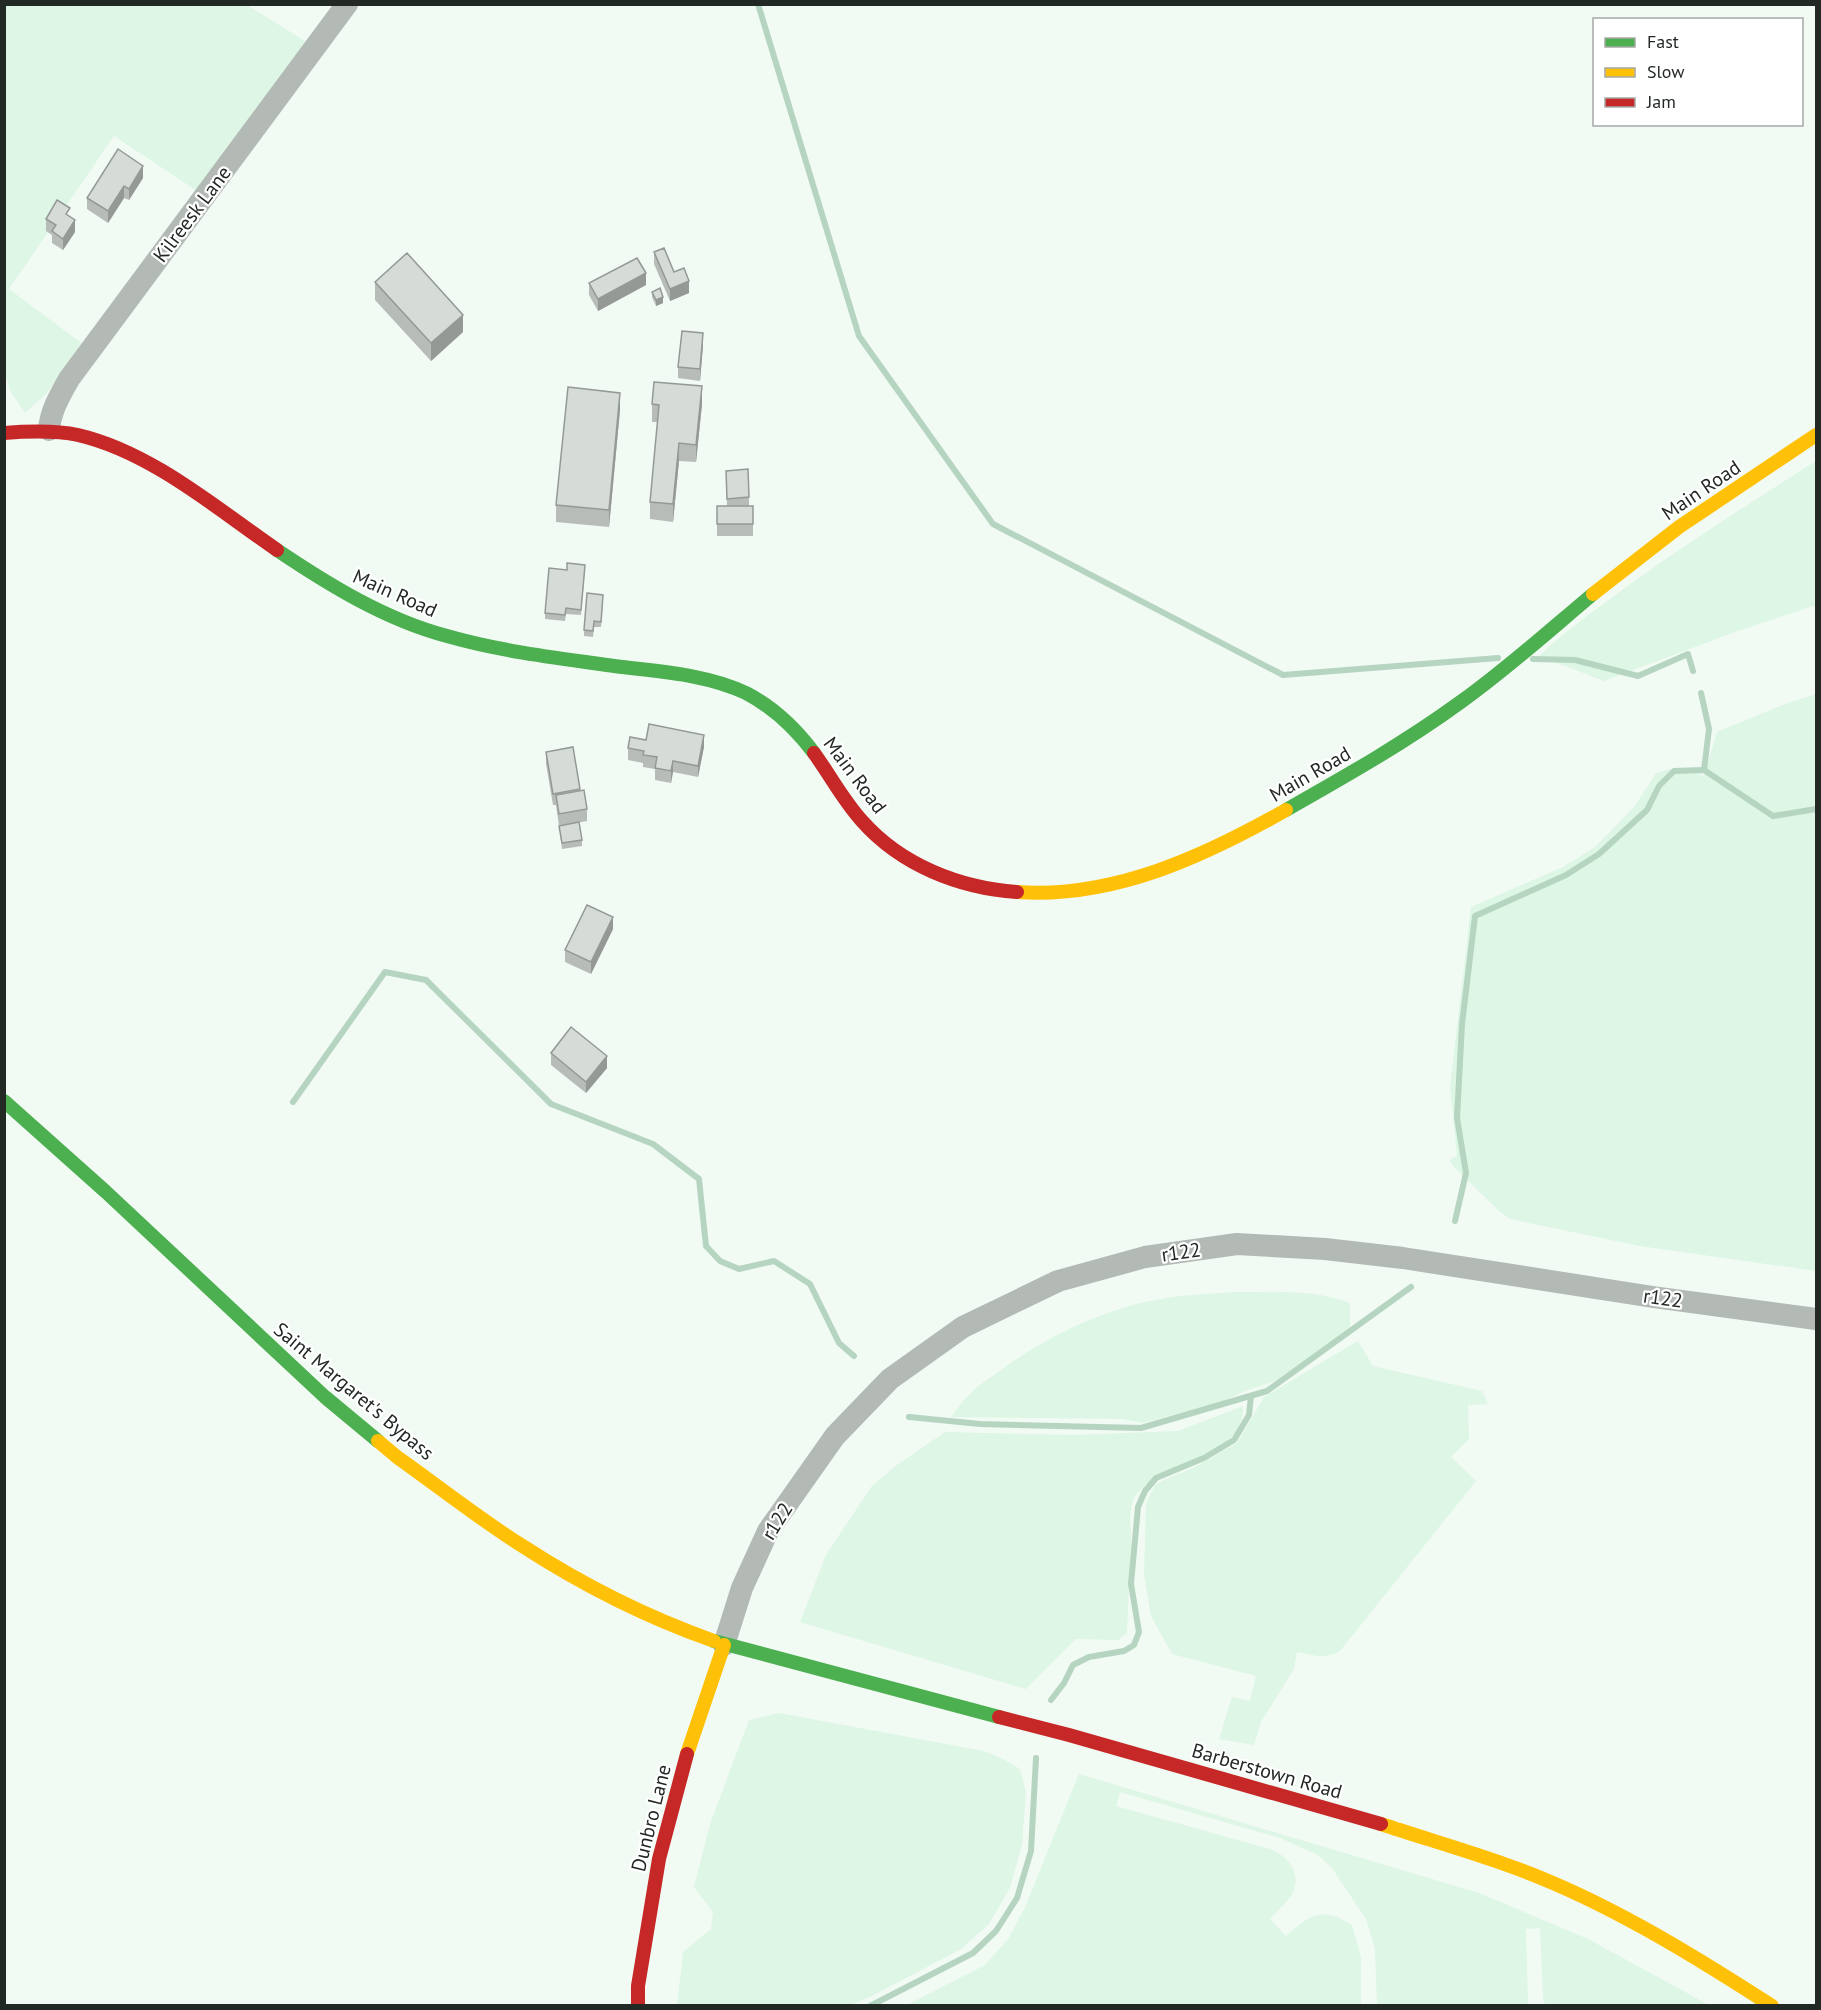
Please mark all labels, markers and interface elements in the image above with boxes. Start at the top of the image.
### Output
legend [1593,18,1803,126]
text: Fast [1647,30,1679,53]
text: Slow [1647,60,1685,83]
text: Jam [1646,90,1676,113]
street label: Kilreesk Lane [147,161,237,267]
street label: Main Road [1657,454,1745,526]
street label: Main Road [349,563,441,623]
street label: Main Road [818,731,892,819]
street label: Main Road [1265,740,1355,808]
street label: r122 [1160,1236,1202,1268]
street label: r122 [1642,1282,1684,1314]
street label: Saint Margaret's Bypass [269,1316,439,1466]
street label: r122 [756,1497,798,1545]
street label: Barberstown Road [1189,1737,1345,1805]
street label: Dunbro Lane [625,1762,677,1874]

